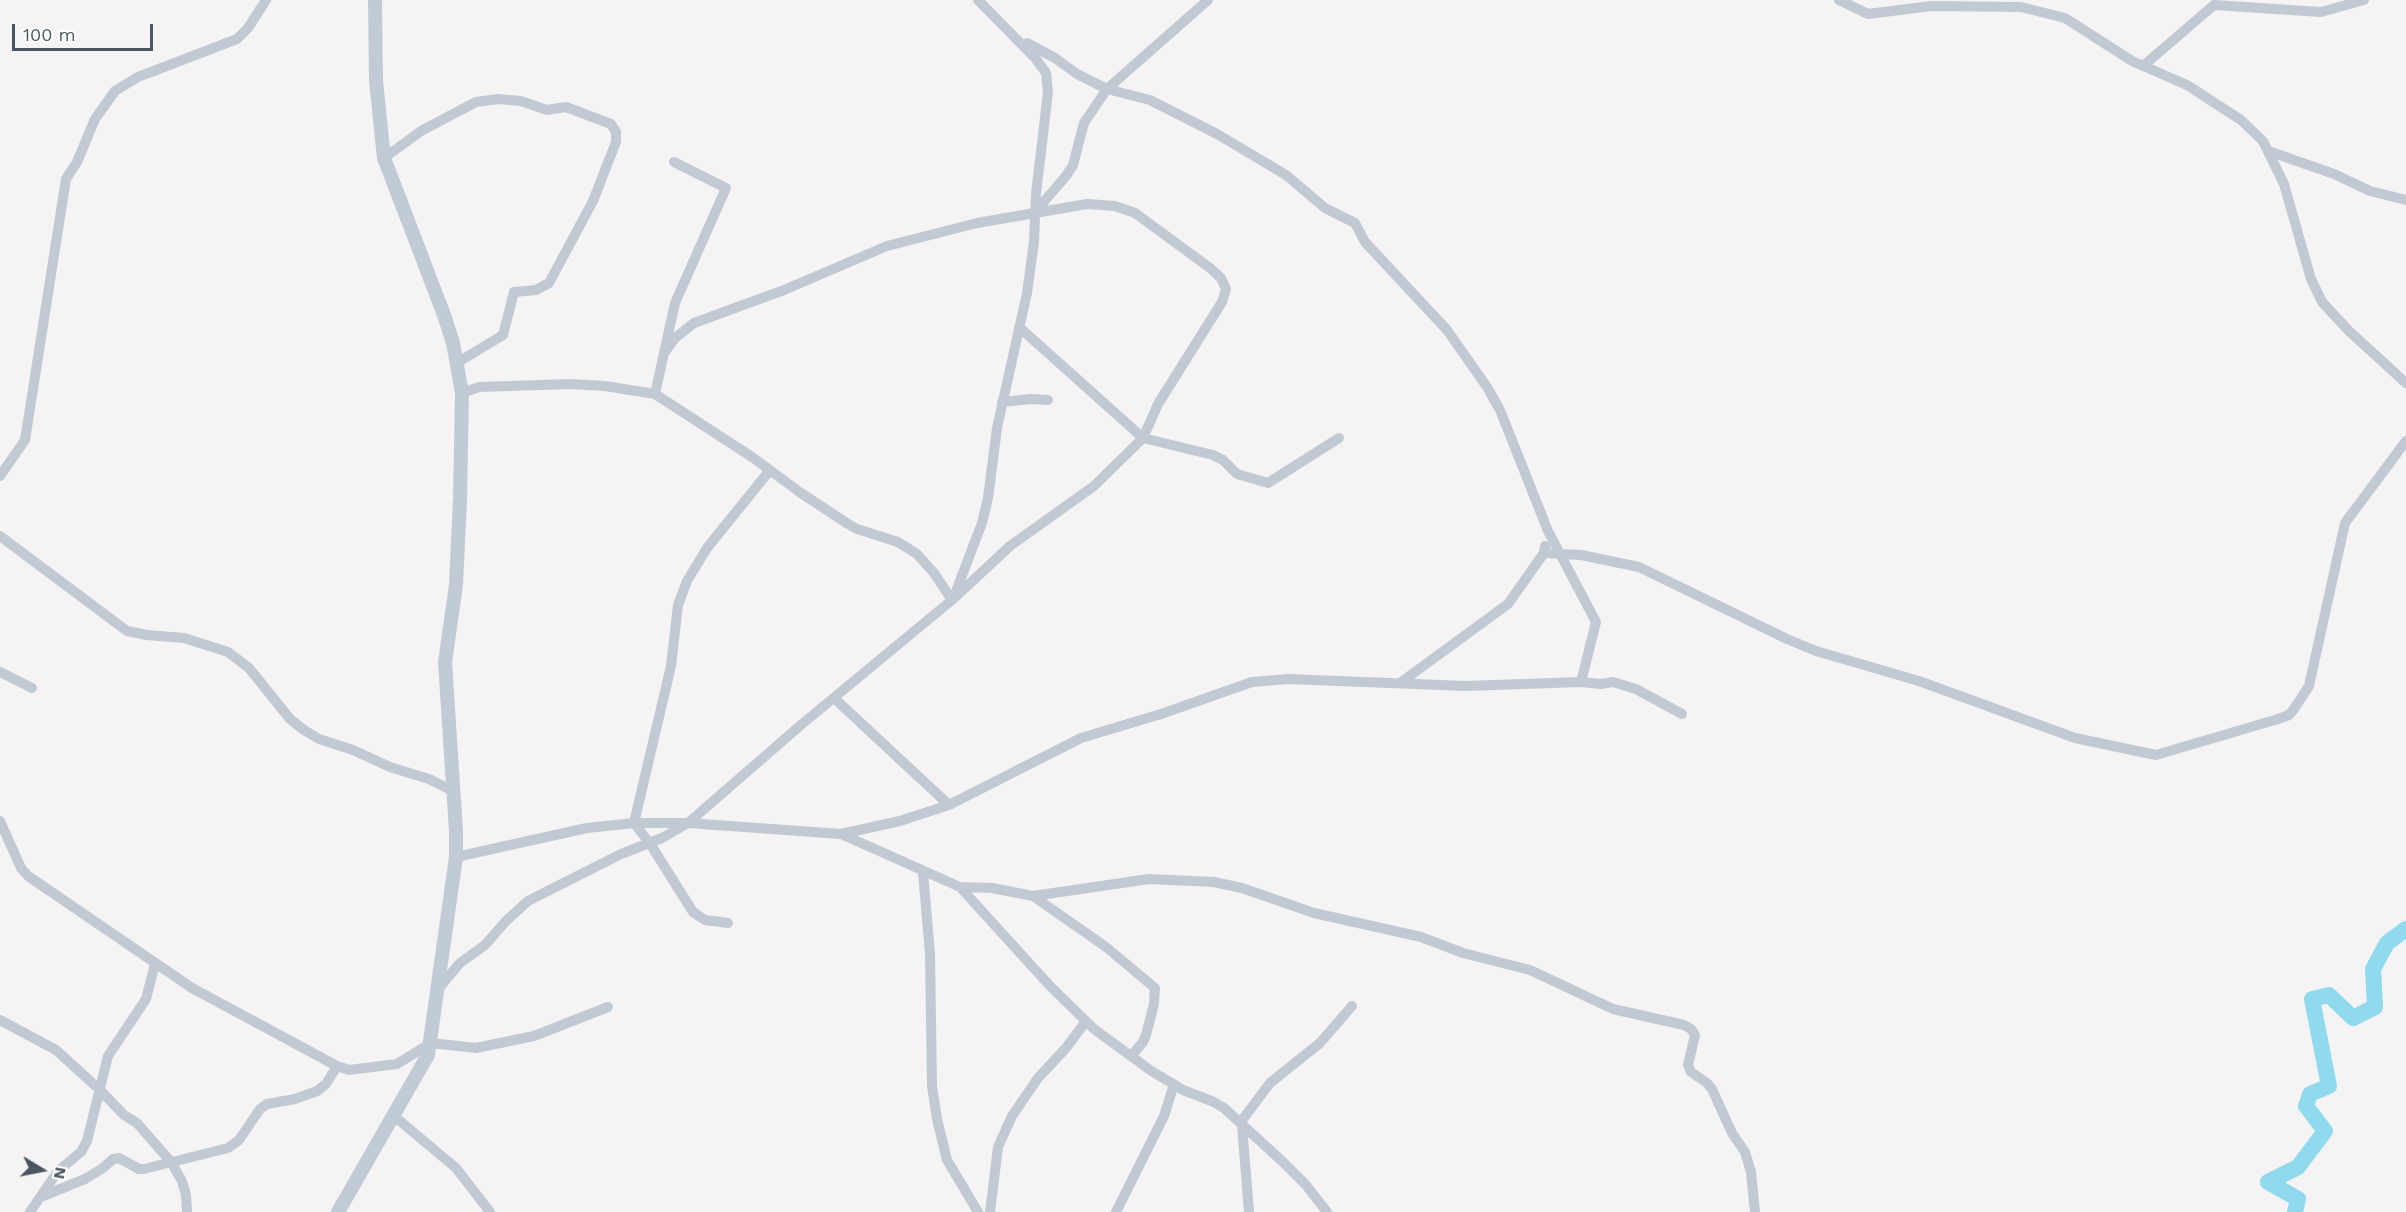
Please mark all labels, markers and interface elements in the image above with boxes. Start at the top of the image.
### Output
scale bar [15,12,156,50]
text: 100 m [23,24,76,45]
north arrow [12,1140,72,1200]
text: N [50,1166,71,1181]

